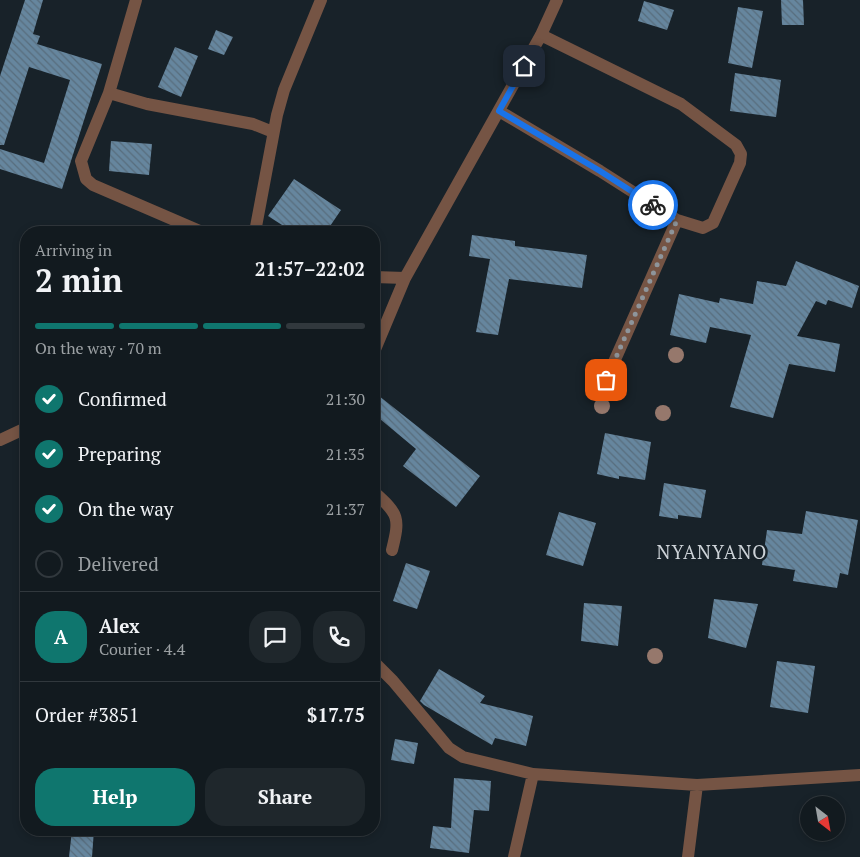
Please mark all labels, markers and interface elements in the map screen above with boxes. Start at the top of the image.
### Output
pin [503,45,545,87]
icon: home [510,52,538,80]
courier [628,180,678,230]
icon: bike [639,191,667,219]
text: Arriving in [35,239,112,261]
text: 21:57–22:02 [255,256,365,281]
text: 2 min [35,259,123,301]
text: On the way · 70 m [35,337,162,359]
pin [585,359,627,401]
icon: bag [592,366,620,394]
icon: check [35,385,63,413]
text: Confirmed [78,386,167,411]
text: 21:30 [326,388,365,410]
icon: check [35,440,63,468]
text: Preparing [78,441,161,466]
text: 21:35 [326,443,365,465]
icon: check [35,495,63,523]
text: On the way [78,496,173,521]
text: 21:37 [326,498,365,520]
district label: NYANYANO [657,539,767,564]
text: Delivered [78,551,159,576]
button: chat [249,611,301,663]
button: phone [313,611,365,663]
text: Alex [99,613,140,638]
text: A [54,624,68,649]
text: Courier · 4.4 [99,638,185,660]
text: Order #3851 [35,702,139,727]
text: $17.75 [307,702,365,727]
button: Help [35,768,195,826]
button: Share [205,768,365,826]
north arrow [800,796,845,841]
map controls [800,796,845,841]

